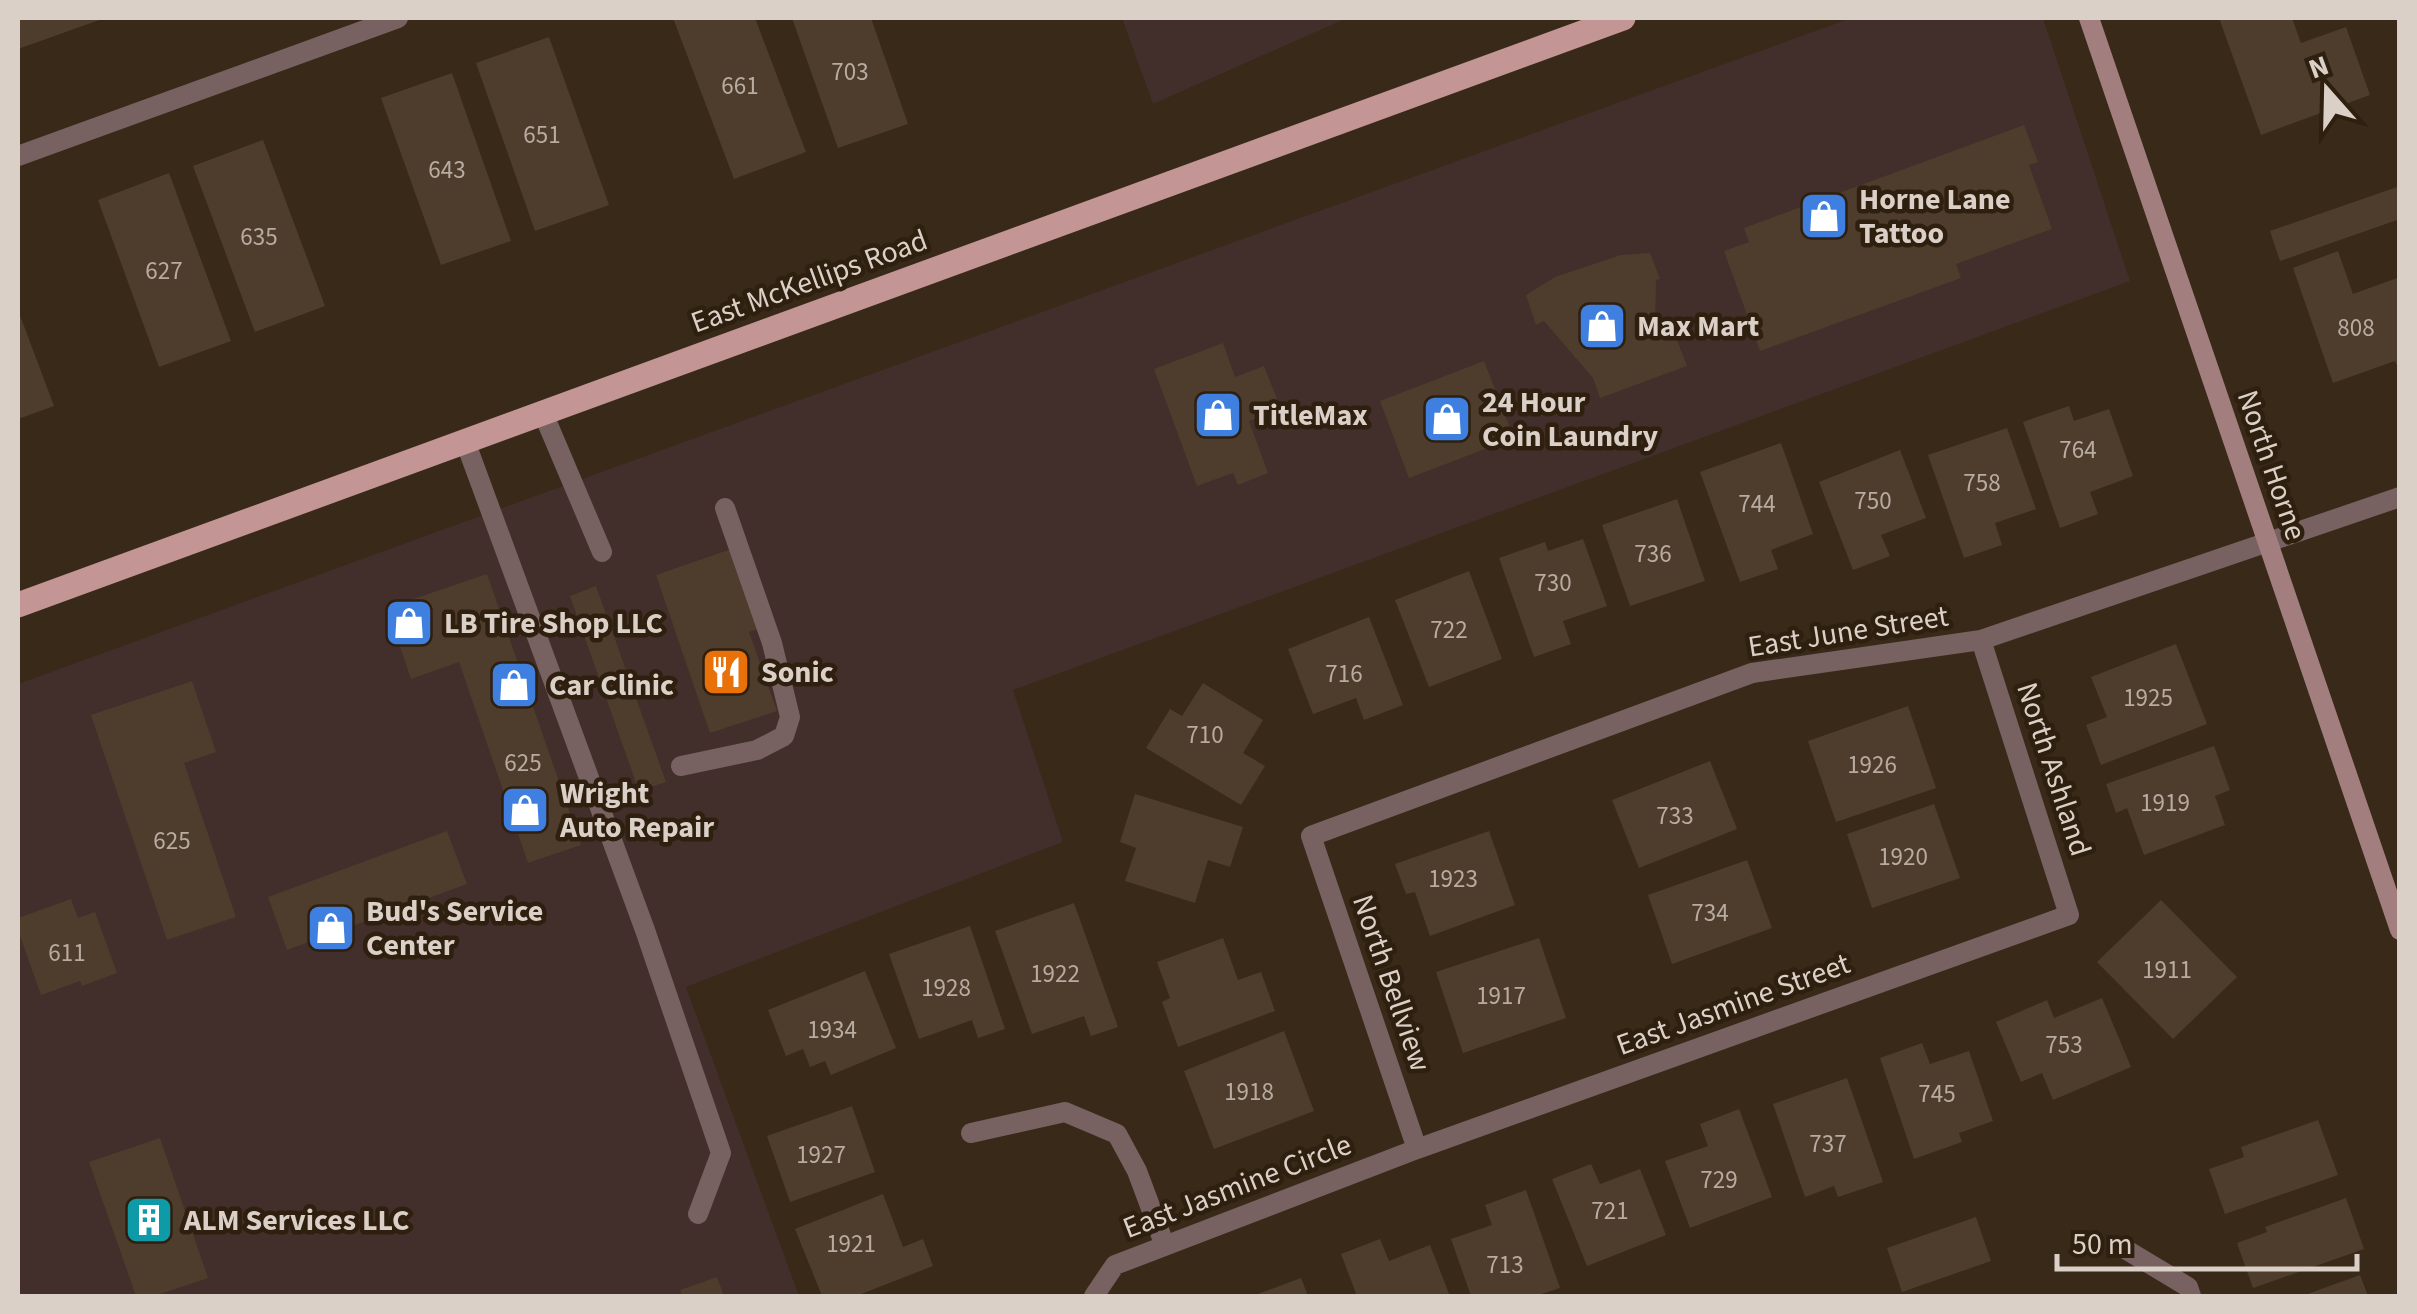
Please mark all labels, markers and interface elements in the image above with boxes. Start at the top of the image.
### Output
north arrow [2277,40,2377,140]
text: N [2303,45,2334,89]
house number: 703 [831,54,869,90]
house number: 661 [721,68,759,104]
house number: 651 [523,117,561,153]
house number: 643 [428,152,466,188]
place label: Horne Lane Tattoo [1859,178,2011,255]
shop icon: Horne Lane Tattoo [1798,190,1850,242]
house number: 635 [240,219,278,255]
street label: East McKellips Road [685,219,933,344]
house number: 627 [145,253,183,289]
shop icon: Max Mart [1576,300,1628,352]
place label: Max Mart [1637,305,1760,348]
house number: 808 [2337,310,2375,346]
place label: 24 Hour Coin Laundry [1482,381,1658,458]
street label: North Horne [2226,384,2317,546]
shop icon: TitleMax [1192,389,1244,441]
shop icon: 24 Hour Coin Laundry [1421,393,1473,445]
place label: TitleMax [1253,394,1368,437]
house number: 764 [2059,432,2097,468]
house number: 758 [1963,465,2001,501]
house number: 750 [1854,483,1892,519]
house number: 744 [1738,486,1776,522]
house number: 736 [1634,536,1672,572]
house number: 730 [1534,565,1572,601]
street label: East June Street [1745,594,1951,669]
shop icon: LB Tire Shop LLC [383,597,435,649]
place label: LB Tire Shop LLC [444,602,663,645]
house number: 722 [1430,612,1468,648]
restaurant icon: Sonic [700,646,752,698]
place label: Sonic [761,651,834,694]
house number: 716 [1325,656,1363,692]
shop icon: Car Clinic [488,659,540,711]
place label: Car Clinic [549,664,674,707]
street label: North Ashland [2005,677,2102,862]
house number: 1925 [2123,680,2173,716]
house number: 710 [1186,717,1224,753]
house number: 625 [504,745,542,781]
house number: 1926 [1847,747,1897,783]
place label: Wright Auto Repair [559,772,714,849]
shop icon: Wright Auto Repair [499,784,551,836]
house number: 1919 [2140,785,2190,821]
house number: 733 [1656,798,1694,834]
house number: 625 [153,823,191,859]
house number: 1920 [1878,839,1928,875]
house number: 1923 [1428,861,1478,897]
street label: North Bellview [1341,889,1442,1077]
place label: Bud's Service Center [366,890,543,967]
house number: 734 [1691,895,1729,931]
shop icon: Bud's Service Center [305,902,357,954]
house number: 611 [48,935,86,971]
street label: East Jasmine Street [1610,942,1856,1067]
house number: 1911 [2142,952,2192,988]
house number: 1922 [1030,956,1080,992]
house number: 1928 [921,970,971,1006]
house number: 1917 [1476,978,1526,1014]
house number: 1934 [807,1012,857,1048]
house number: 753 [2045,1027,2083,1063]
house number: 1918 [1224,1074,1274,1110]
house number: 745 [1918,1076,1956,1112]
street label: East Jasmine Circle [1117,1123,1358,1250]
house number: 737 [1809,1126,1847,1162]
house number: 1927 [796,1137,846,1173]
house number: 729 [1700,1162,1738,1198]
house number: 721 [1591,1193,1629,1229]
building icon: ALM Services LLC [123,1194,175,1246]
place label: ALM Services LLC [183,1199,409,1242]
scale bar [2057,1209,2357,1271]
text: 50 m [2072,1223,2133,1266]
house number: 1921 [826,1226,876,1262]
house number: 713 [1486,1247,1524,1283]

